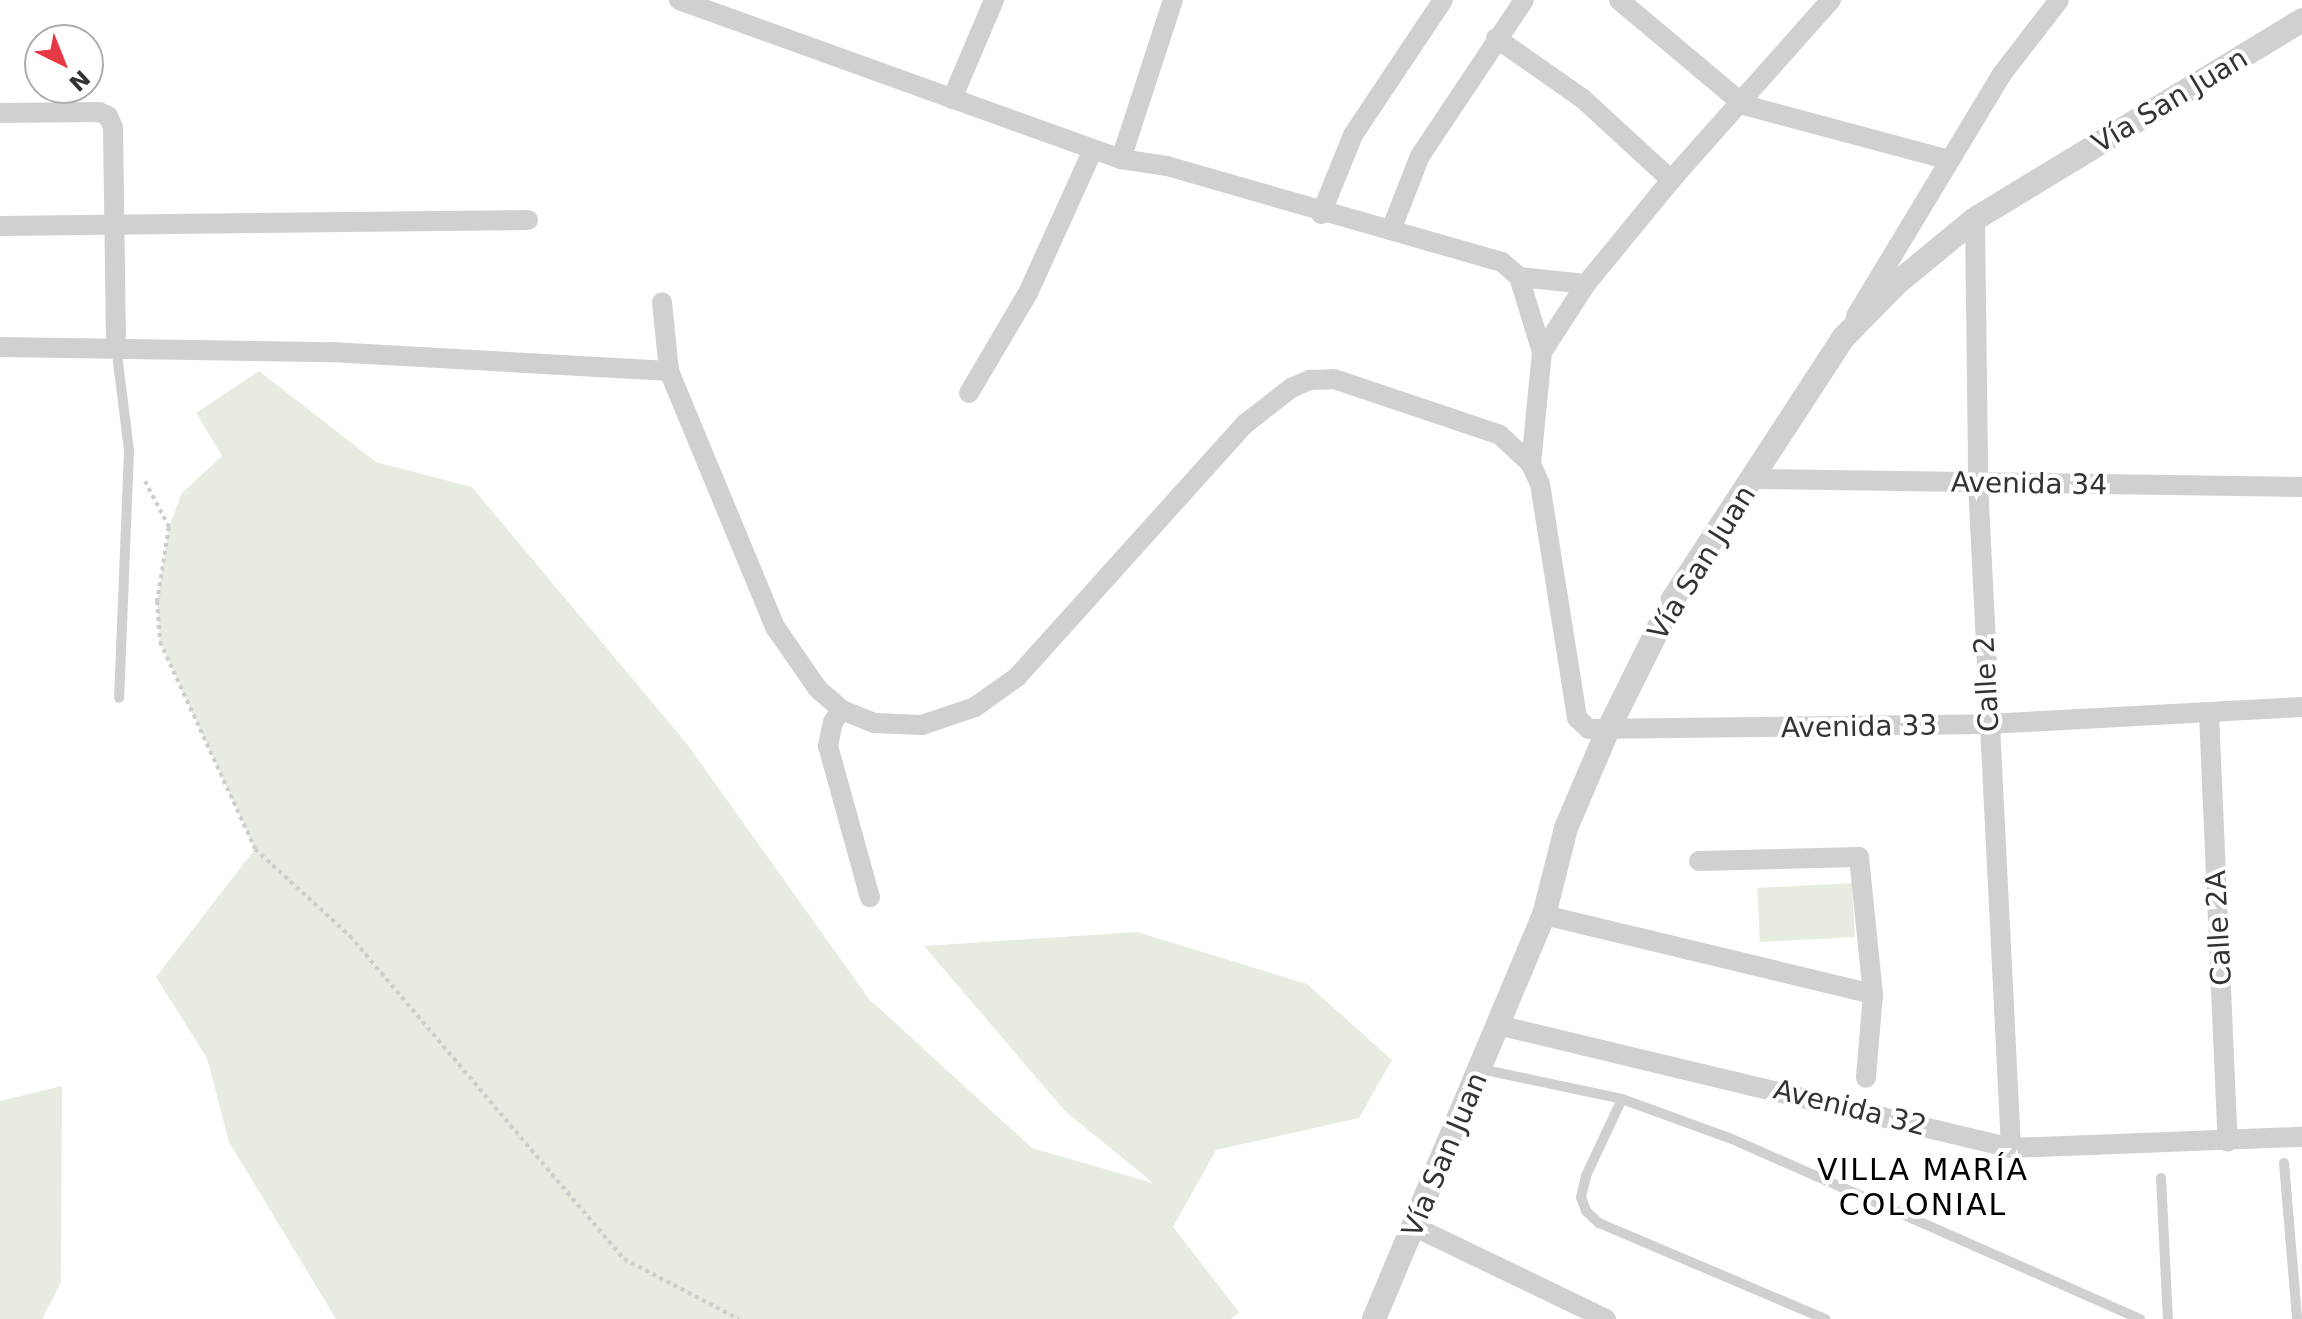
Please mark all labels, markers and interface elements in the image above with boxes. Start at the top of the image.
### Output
north arrow [24,24,104,104]
street label: Vía San Juan [2086,41,2254,161]
text: N [64,65,95,96]
street label: Avenida 34 [1951,466,2107,502]
street label: Vía San Juan [1641,480,1763,646]
street label: Calle 2 [1968,635,2006,733]
street label: Avenida 33 [1781,709,1937,745]
street label: Calle 2A [2199,870,2239,986]
street label: Vía San Juan [1395,1068,1495,1242]
street label: Avenida 32 [1770,1073,1930,1143]
district label: VILLA MARÍA COLONIAL [1817,1152,2029,1222]

